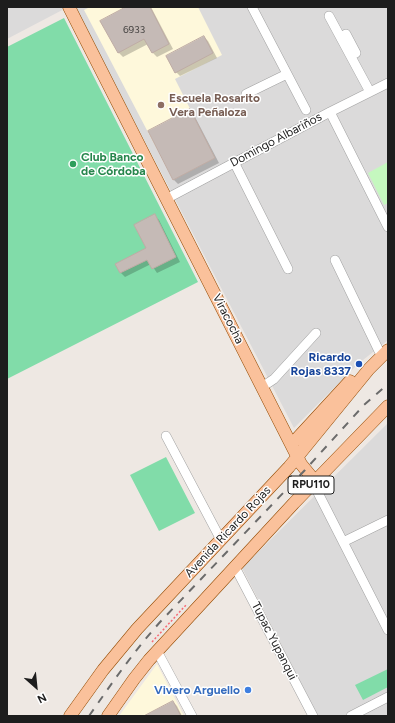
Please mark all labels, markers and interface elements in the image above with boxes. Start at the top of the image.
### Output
house number: 6933 [123,24,145,36]
place label: Escuela Rosarito Vera Peñaloza [169,91,260,119]
marker: Escuela Rosarito Vera Peñaloza [156,100,166,110]
street label: Domingo Albariños [228,110,324,170]
place label: Club Banco de Córdoba [81,150,146,178]
marker: Club Banco de Córdoba [68,159,78,169]
street label: Viracocha [209,292,247,346]
place label: Ricardo Rojas 8337 [291,350,351,378]
marker: Ricardo Rojas 8337 [354,359,364,369]
road number: RPU110 [288,476,334,494]
street label: Avenida Ricardo Rojas [182,483,274,581]
street label: Tupac Yupanqui [248,600,300,682]
north arrow [16,667,56,707]
place label: Vivero Arguello [154,683,240,697]
marker: Vivero Arguello [243,685,253,695]
text: N [35,690,48,706]

